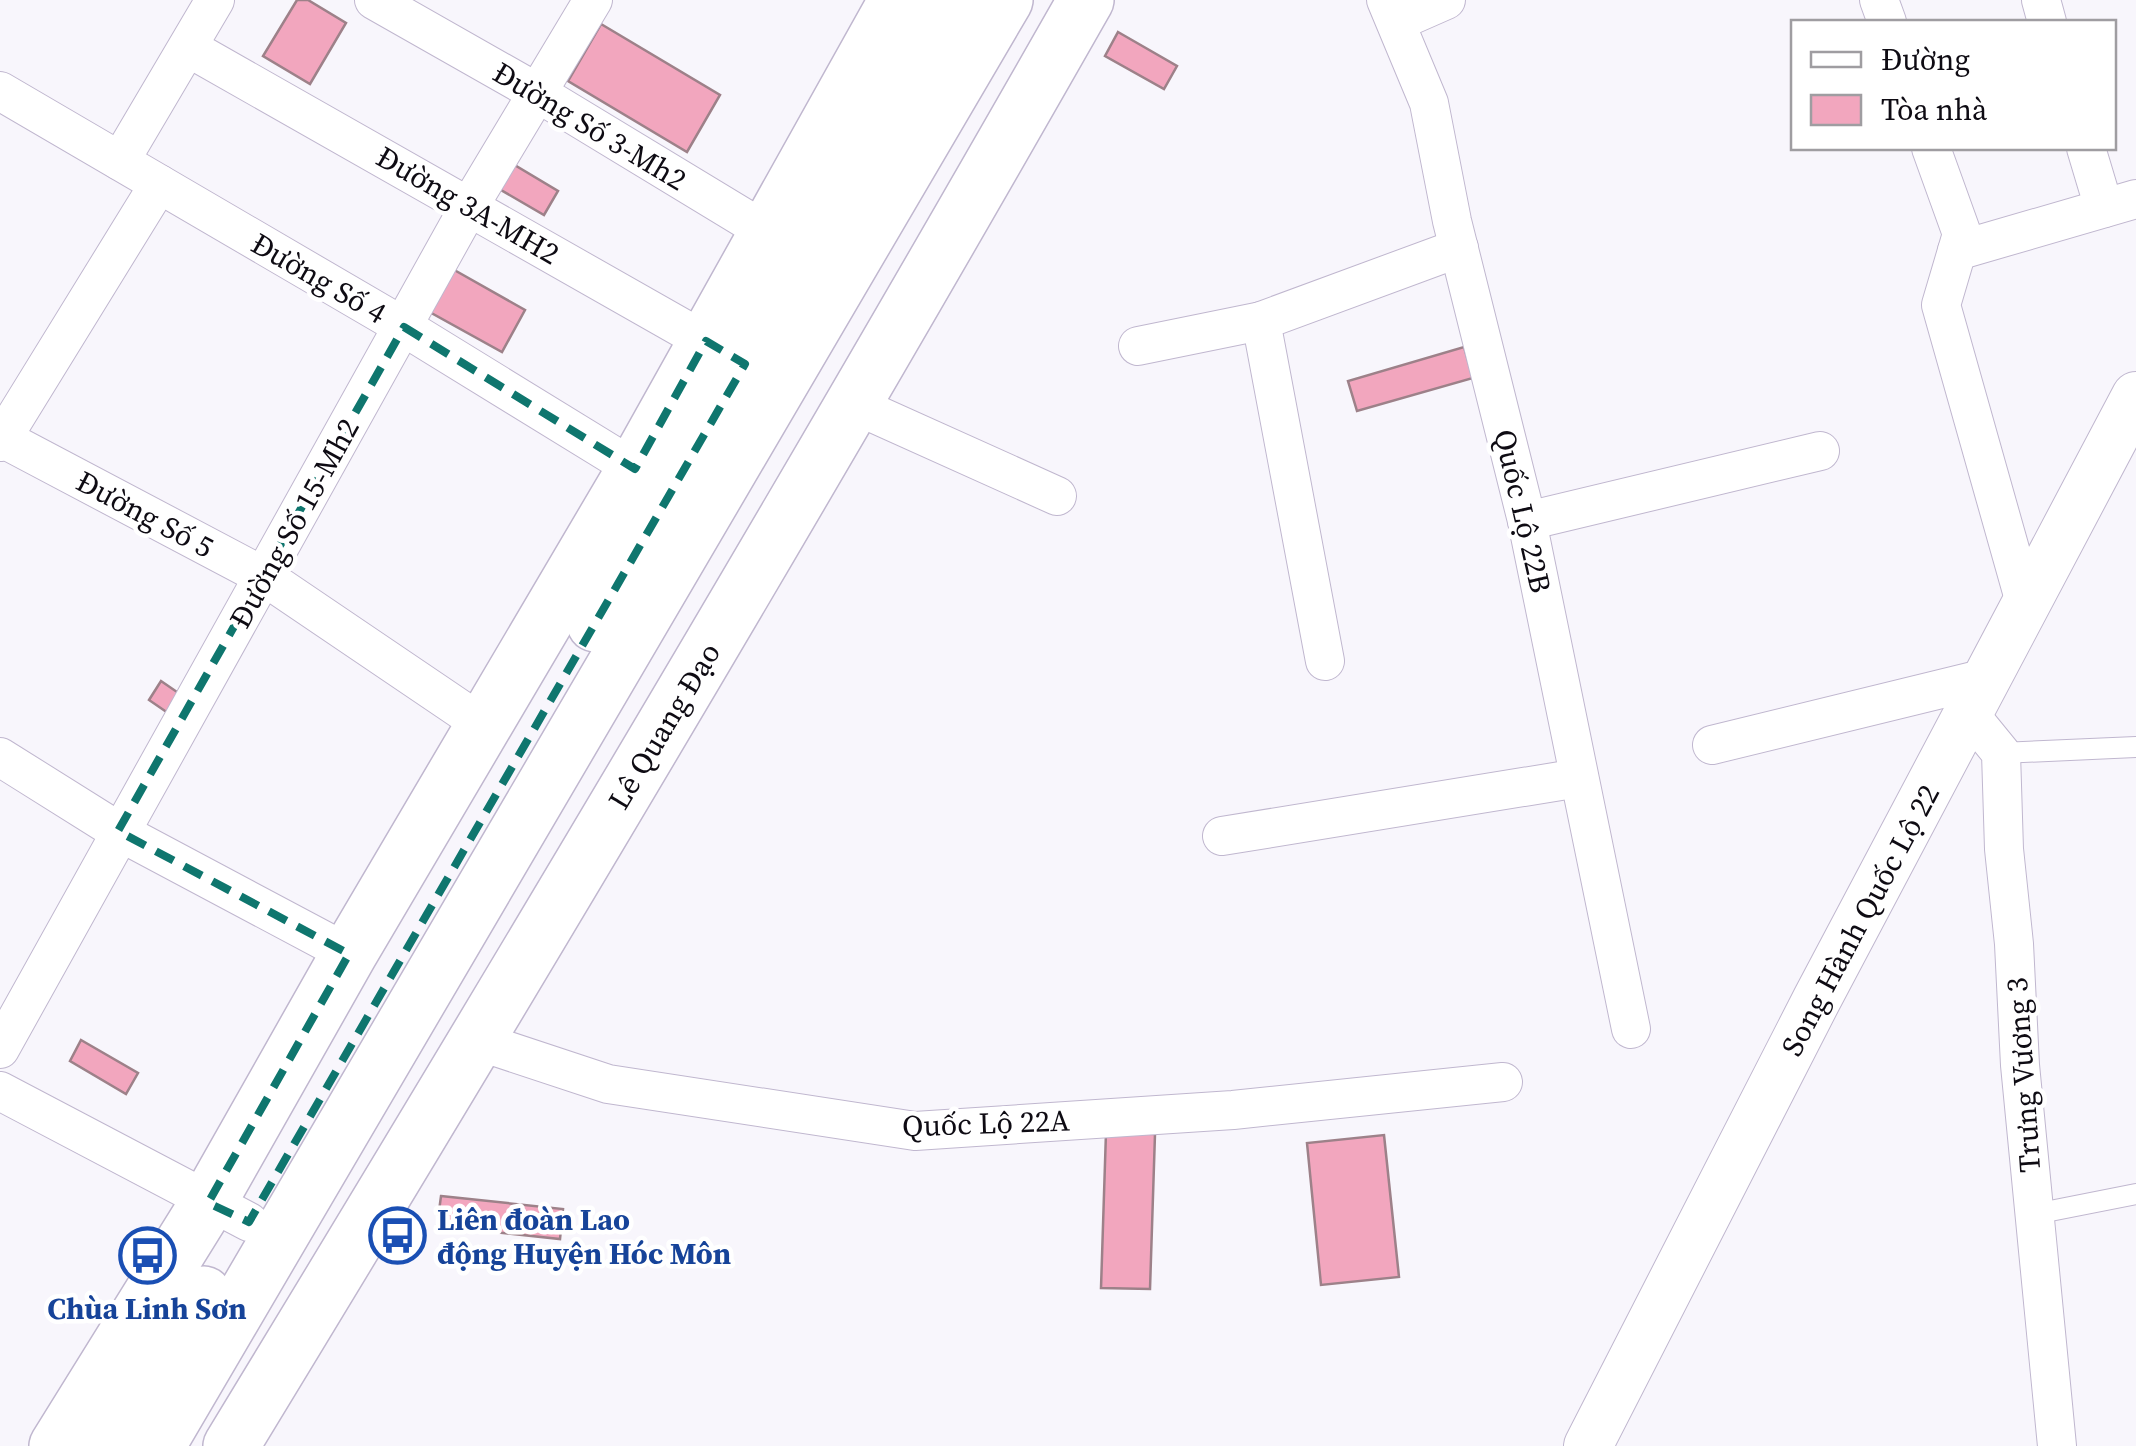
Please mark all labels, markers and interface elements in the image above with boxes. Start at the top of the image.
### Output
legend [1791,20,2116,150]
text: Đường [1881,39,1970,80]
street label: Đường Số 3-Mh2 [486,52,694,200]
text: Tòa nhà [1881,89,1988,130]
street label: Đường 3A-MH2 [369,136,567,274]
street label: Đường Số 4 [244,223,394,333]
street label: Đường Số 15-Mh2 [219,411,369,635]
street label: Quốc Lộ 22B [1484,425,1562,597]
street label: Đường Số 5 [69,461,221,567]
street label: Lê Quang Đạo [598,635,730,817]
street label: Song Hành Quốc Lộ 22 [1771,777,1949,1063]
street label: Trưng Vương 3 [1996,976,2050,1174]
street label: Quốc Lộ 22A [901,1100,1071,1146]
place label: Liên đoàn Lao động Huyện Hóc Môn [437,1199,731,1274]
bus stop icon: Liên đoàn Lao động Huyện Hóc Môn [368,1206,428,1266]
bus stop icon: Chùa Linh Sơn [117,1226,177,1286]
place label: Chùa Linh Sơn [47,1288,247,1329]

